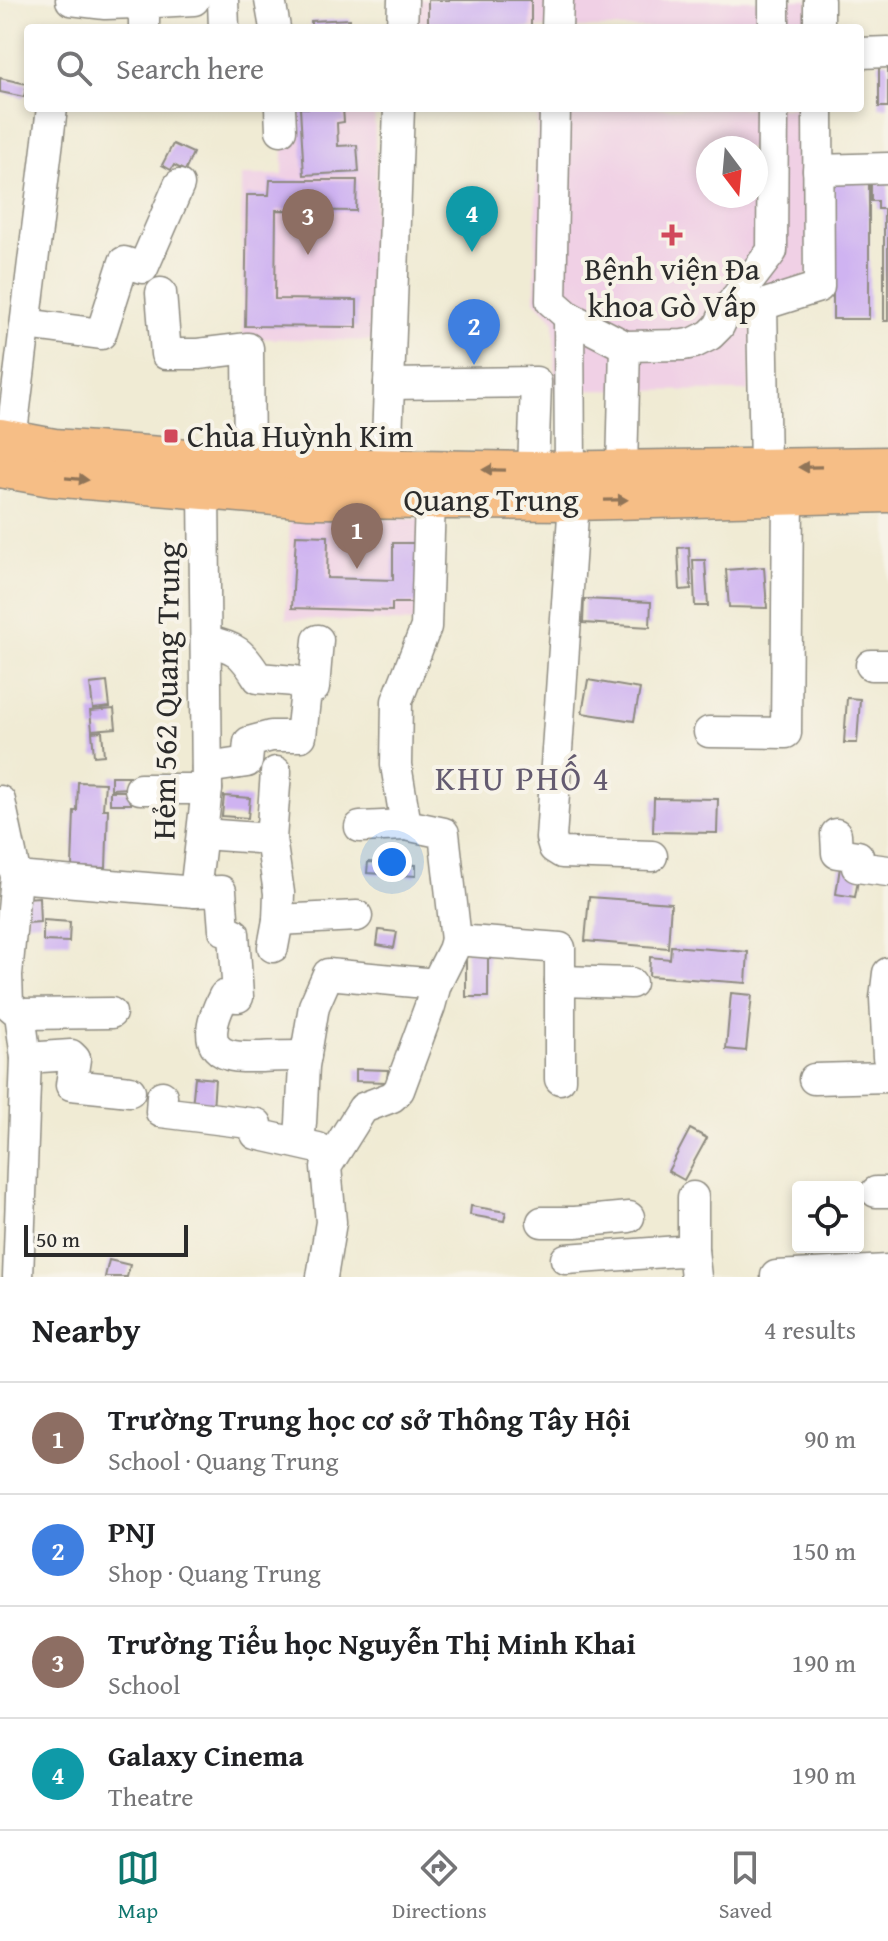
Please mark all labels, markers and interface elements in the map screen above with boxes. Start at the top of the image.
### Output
search box [24,24,864,112]
icon: search [52,46,96,90]
text: Search here [116,46,264,90]
north arrow [696,136,768,208]
pin: 4 [446,186,498,252]
pin: 3 [282,189,334,255]
marker: Bệnh viện Đa khoa Gò Vấp [661,224,683,246]
place label: Bệnh viện Đa khoa Gò Vấp [584,245,760,329]
pin: 2 [448,299,500,365]
place label: Chùa Huỳnh Kim [187,412,413,459]
marker: Chùa Huỳnh Kim [162,427,180,445]
one-way arrow [797,461,822,473]
one-way arrow [481,464,506,476]
one-way arrow [65,473,90,486]
street label: Quang Trung [403,476,579,523]
one-way arrow [604,493,629,506]
pin: 1 [331,503,383,569]
street label: Hẻm 562 Quang Trung [139,542,192,840]
district label: KHU PHỐ 4 [435,753,611,802]
your location [372,842,412,882]
map controls [792,1181,864,1253]
button: locate [792,1181,864,1253]
scale bar [24,1221,188,1257]
text: 50 m [36,1223,80,1255]
text: Nearby [32,1305,141,1354]
text: 4 results [764,1310,856,1349]
text: Trường Trung học cơ sở Thông Tây Hội [108,1397,631,1441]
text: 1 [51,1419,65,1458]
text: 90 m [804,1419,856,1458]
text: School · Quang Trung [108,1441,338,1480]
text: PNJ [108,1509,156,1553]
text: 2 [51,1531,65,1570]
text: 150 m [791,1531,856,1570]
text: Shop · Quang Trung [108,1553,321,1592]
text: Trường Tiểu học Nguyễn Thị Minh Khai [108,1621,636,1665]
text: 3 [51,1643,65,1682]
text: 190 m [791,1643,856,1682]
text: School [108,1665,180,1704]
text: Galaxy Cinema [108,1733,304,1777]
text: 4 [51,1755,65,1794]
text: 190 m [791,1755,856,1794]
text: Theatre [108,1777,193,1816]
tab: Map [116,1846,160,1926]
tab: Directions [392,1846,487,1926]
tab: Saved [719,1846,772,1926]

